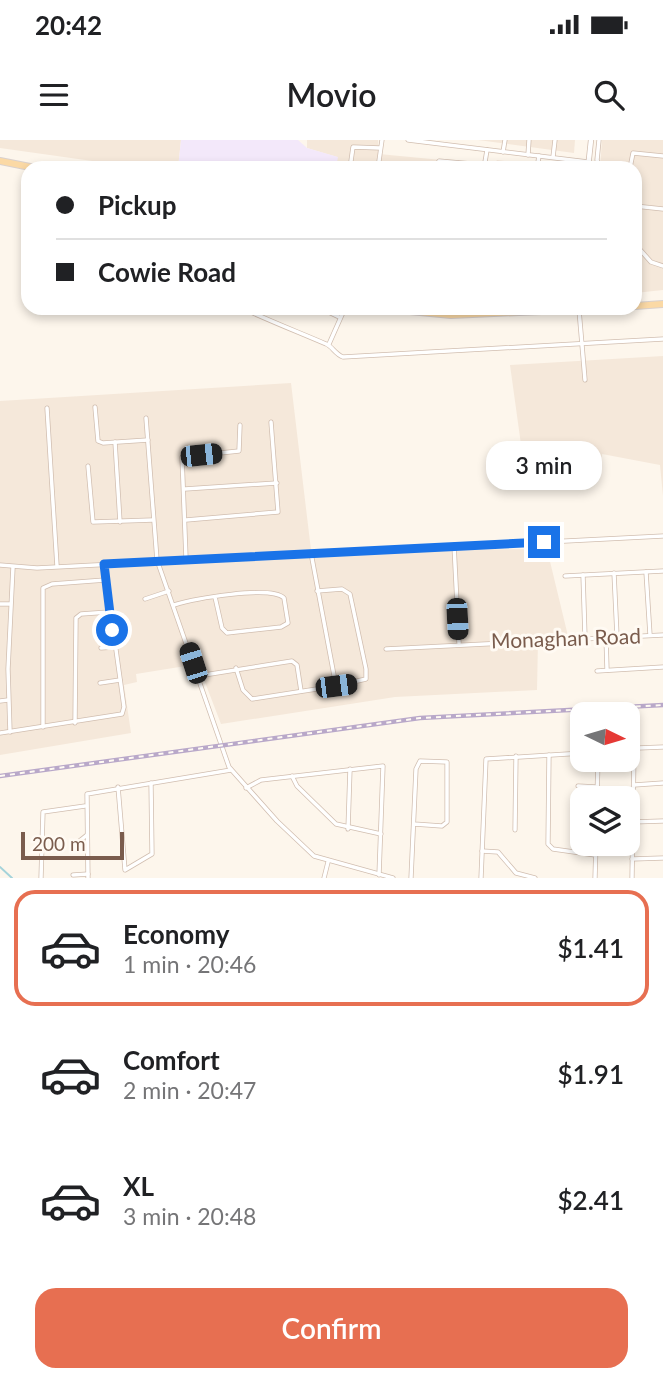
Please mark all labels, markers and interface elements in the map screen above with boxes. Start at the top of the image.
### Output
text: 20:42 [35,9,102,41]
text: Movio [286,75,377,114]
icon: menu [35,76,73,114]
icon: search [590,76,628,114]
text: Pickup [98,189,177,221]
text: Cowie Road [98,256,236,288]
callout: 3 min [486,440,602,490]
car [180,442,223,468]
text: 3 min [516,451,572,479]
route end [528,526,560,558]
car [446,597,469,641]
route start [96,614,128,646]
street label: Monaghan Road [491,622,641,653]
car [177,640,210,686]
car [314,673,359,699]
north arrow [570,702,640,772]
map controls [570,702,640,856]
button: layers [570,786,640,856]
scale bar [21,829,124,861]
text: 200 m [32,832,86,855]
icon: car [39,917,102,980]
text: Economy [123,918,229,950]
text: $1.41 [558,932,624,964]
text: 1 min · 20:46 [123,950,256,978]
icon: car [39,1043,102,1106]
text: Comfort [123,1044,220,1076]
text: $1.91 [558,1058,624,1090]
text: 2 min · 20:47 [123,1076,256,1104]
icon: car [39,1169,102,1232]
text: XL [123,1170,154,1202]
text: $2.41 [558,1184,624,1216]
text: 3 min · 20:48 [123,1202,256,1230]
button: Confirm [35,1288,628,1368]

